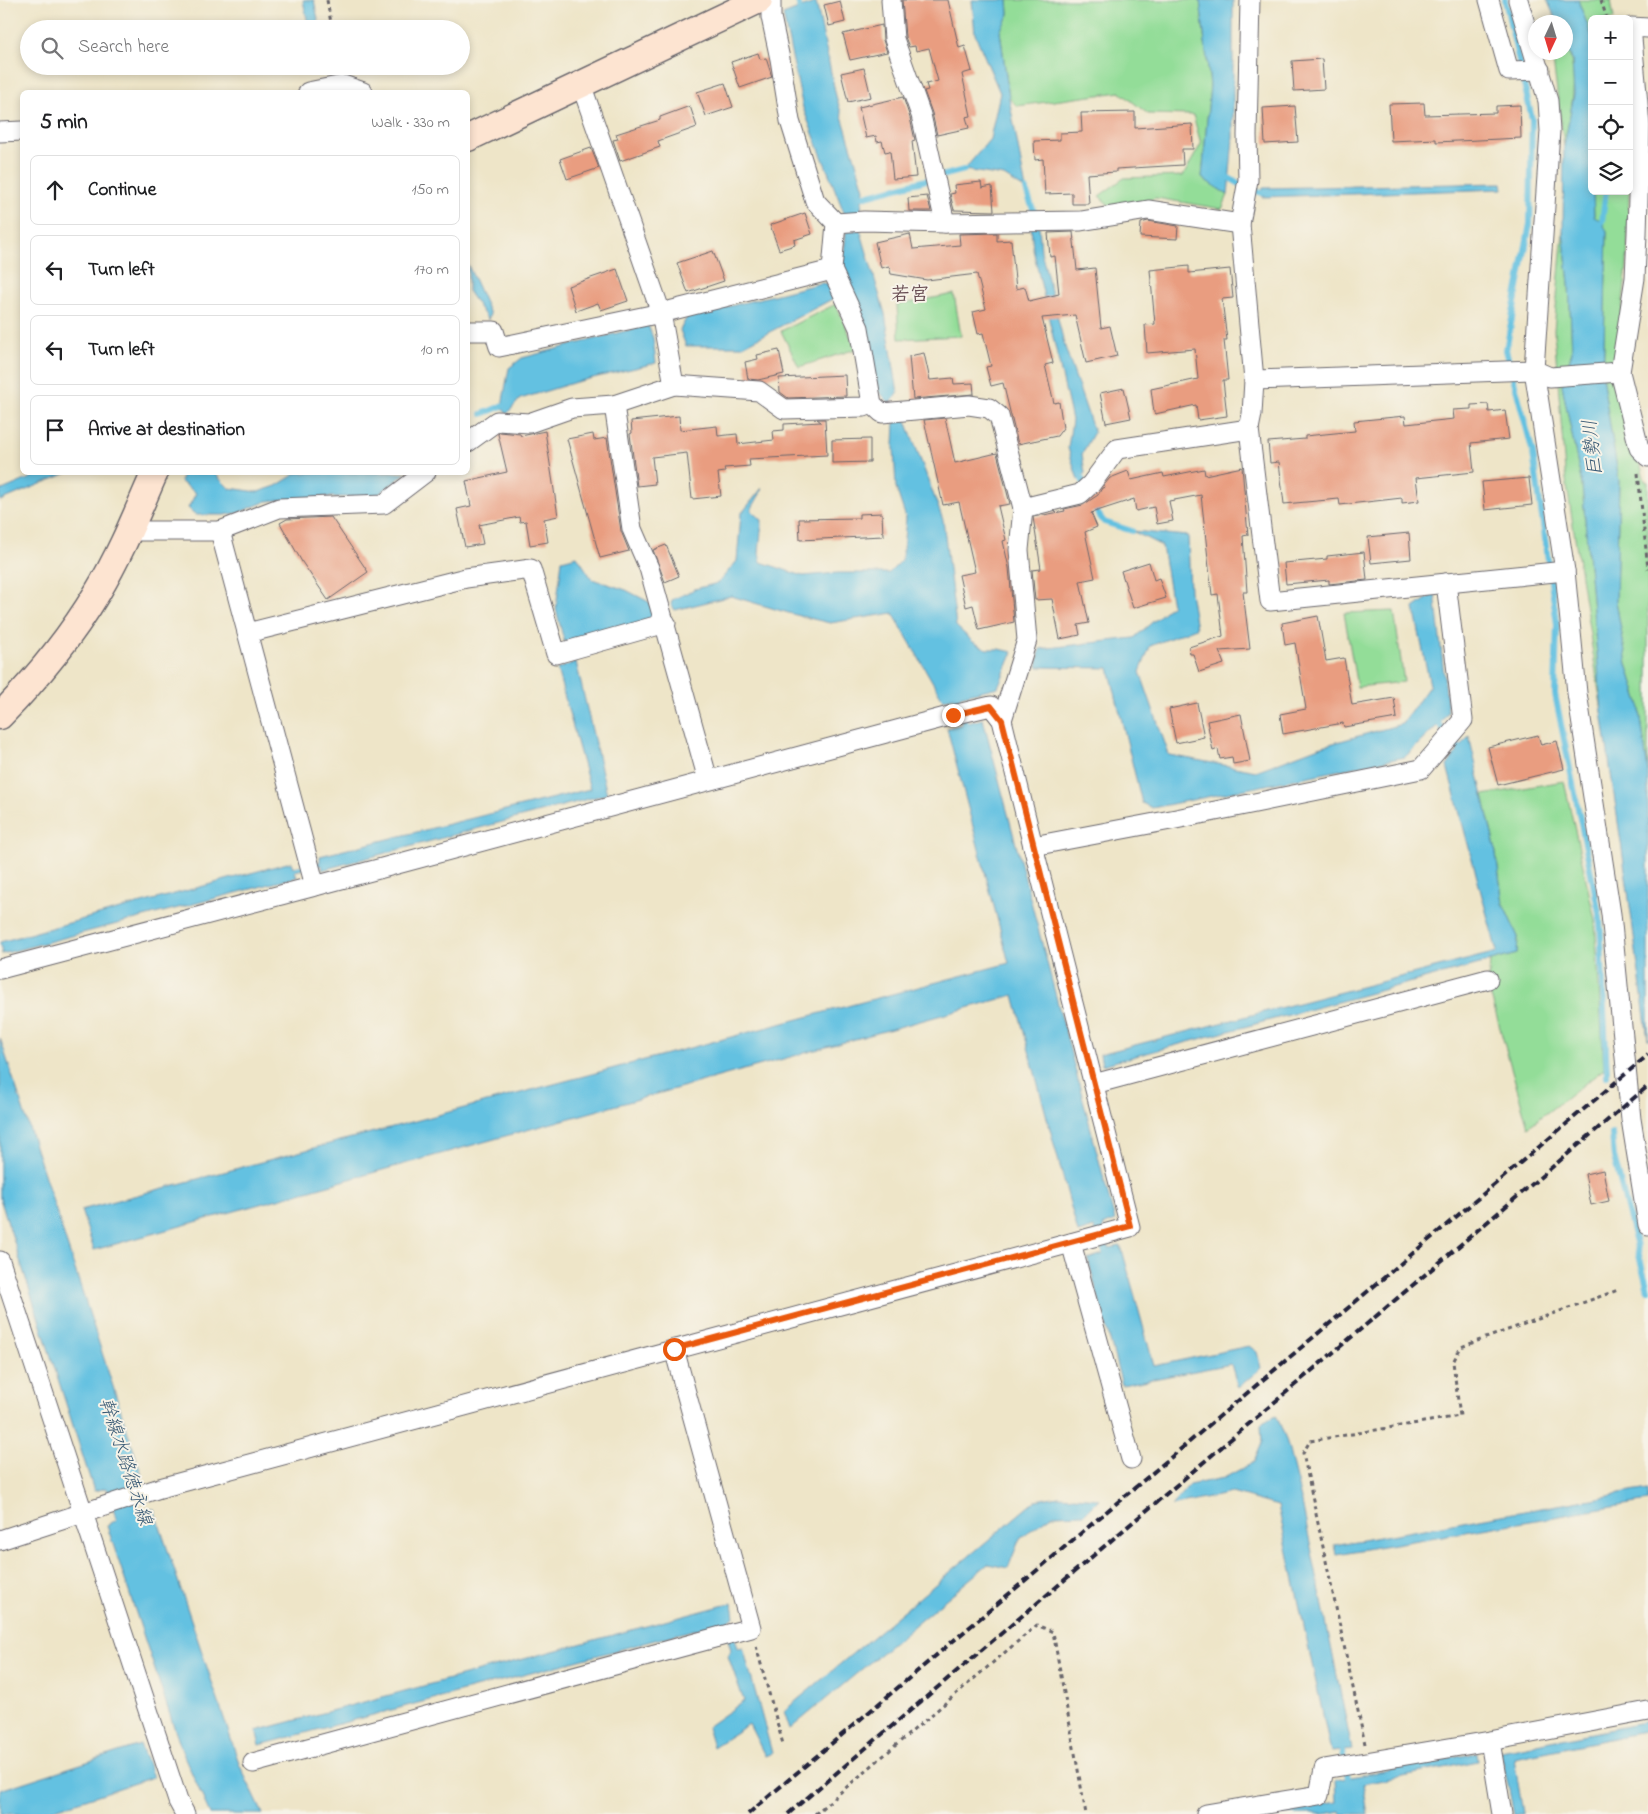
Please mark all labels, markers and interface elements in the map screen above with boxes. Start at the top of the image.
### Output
north arrow [1528,15,1573,60]
map controls [1588,15,1633,195]
button: + [1588,15,1633,60]
search box [20,20,470,75]
icon: search [38,34,66,62]
text: Search here [78,34,169,61]
button: − [1588,60,1633,105]
button: locate [1588,105,1633,150]
text: 5 min [40,108,88,138]
text: Walk · 330 m [371,111,450,135]
button: layers [1588,150,1633,195]
icon: ahead [41,176,69,204]
text: Continue [88,177,156,204]
text: 150 m [411,178,449,202]
icon: left [41,256,69,284]
text: Turn left [88,257,155,284]
text: 170 m [414,258,449,282]
district label: 若宮 [891,282,929,309]
icon: left [41,336,69,364]
text: Turn left [88,337,155,364]
text: 10 m [421,338,449,362]
icon: arrive [41,416,69,444]
text: Arrive at destination [88,417,245,444]
water label: 巨勢川 [1577,418,1610,478]
route end [942,704,965,727]
route start [663,1338,686,1361]
water label: 幹線水路徳永線 [91,1394,158,1530]

